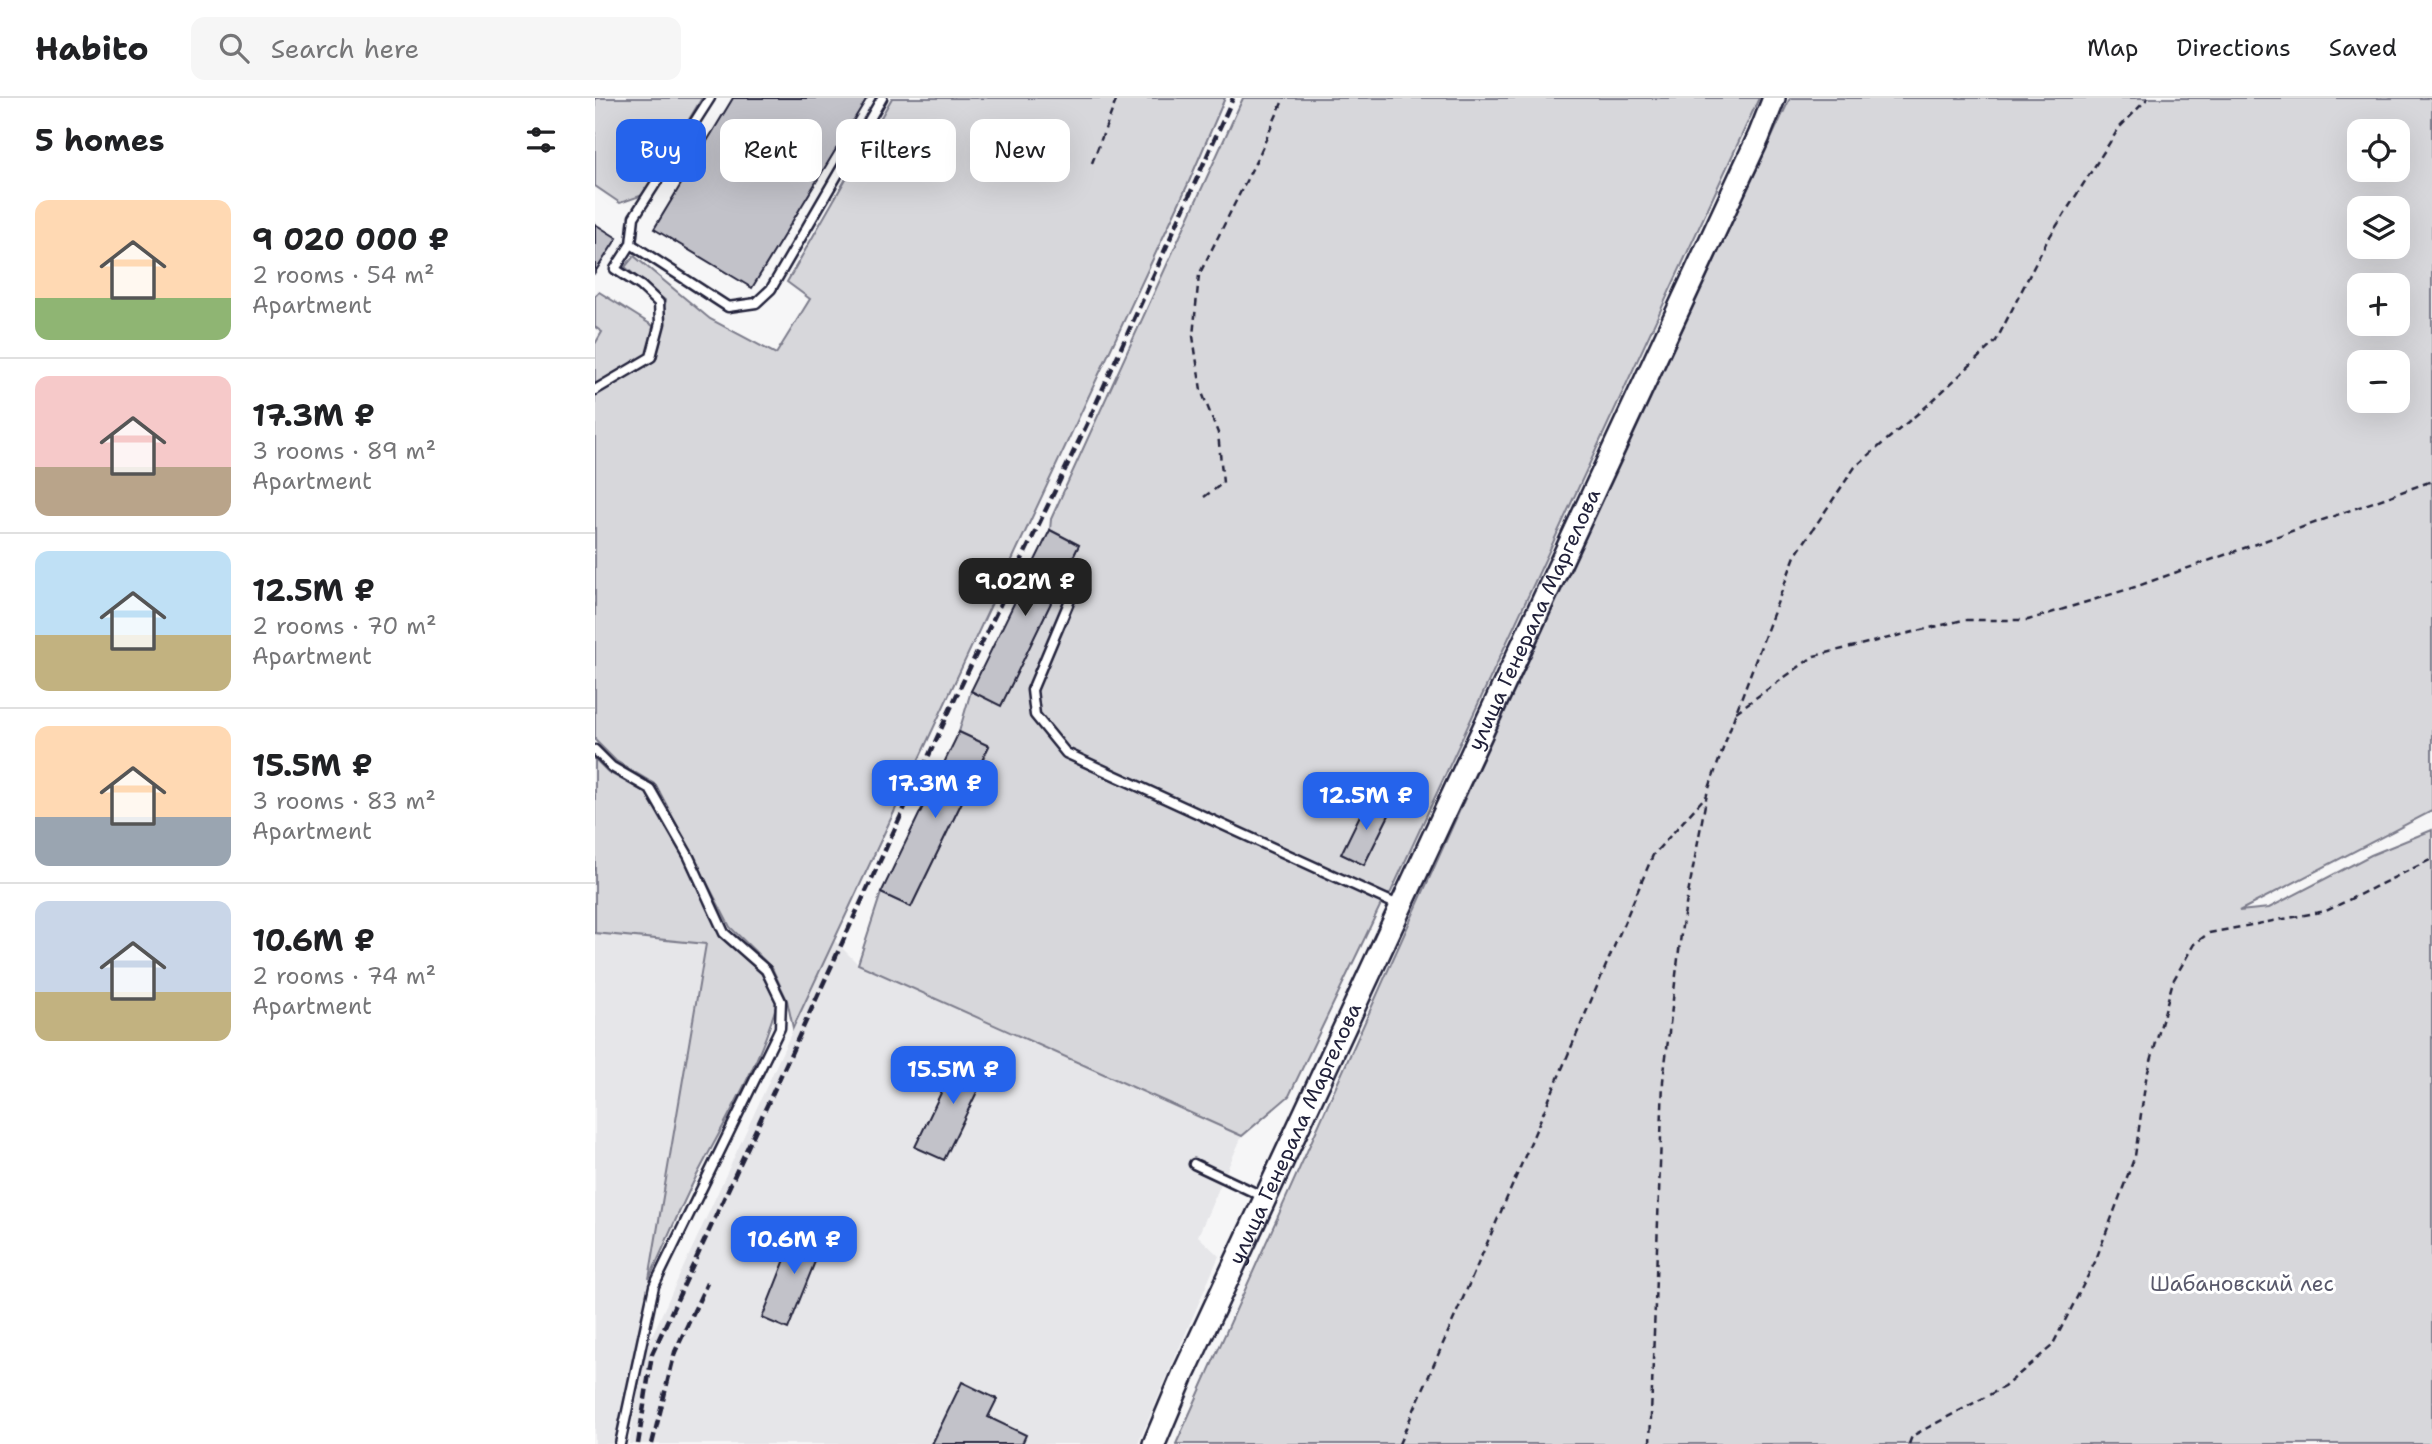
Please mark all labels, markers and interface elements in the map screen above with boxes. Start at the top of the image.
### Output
search box [191,17,681,80]
text: Habito [35,26,149,71]
icon: search [215,29,253,67]
text: Search here [271,31,419,66]
text: Map [2087,32,2138,64]
text: Directions [2176,32,2291,64]
text: Saved [2329,32,2397,64]
chip: Buy [616,119,706,182]
chip: Rent [720,119,822,182]
chip: Filters [836,119,956,182]
chip: New [970,119,1070,182]
map controls [2347,119,2410,413]
button: locate [2347,119,2410,182]
text: 5 homes [35,120,165,161]
icon: filters [522,121,560,159]
button: layers [2347,196,2410,259]
text: 9 020 000 ₽ [252,219,449,260]
icon: home [91,228,175,312]
text: 2 rooms · 54 m² [252,260,435,290]
button: + [2347,273,2410,336]
text: Apartment [252,290,372,320]
button: − [2347,350,2410,413]
text: 17.3M ₽ [252,395,375,436]
icon: home [91,404,175,488]
text: 3 rooms · 89 m² [252,436,436,466]
text: Apartment [252,466,372,496]
street label: улица Генерала Маргелова [1461,484,1607,755]
pin: 9.02M ₽ [960,559,1090,618]
text: 9.02M ₽ [975,566,1075,596]
text: 12.5M ₽ [252,570,375,611]
icon: home [91,579,175,663]
text: 2 rooms · 70 m² [252,611,437,641]
text: Apartment [252,641,372,671]
text: 15.5M ₽ [252,745,373,786]
icon: home [91,754,175,838]
pin: 17.3M ₽ [870,760,1000,820]
text: 17.3M ₽ [888,768,982,798]
pin: 12.5M ₽ [1301,772,1431,832]
text: 12.5M ₽ [1319,780,1413,810]
text: 3 rooms · 83 m² [252,786,436,816]
text: Apartment [252,816,372,846]
text: 10.6M ₽ [252,920,375,961]
icon: home [91,929,175,1013]
text: 2 rooms · 74 m² [252,961,436,991]
text: Apartment [252,991,372,1021]
street label: улица Генерала Маргелова [1222,998,1368,1269]
pin: 15.5M ₽ [888,1046,1018,1106]
text: 15.5M ₽ [907,1054,999,1084]
pin: 10.6M ₽ [729,1216,859,1276]
text: 10.6M ₽ [747,1224,841,1254]
park label: Шабановский лес [2150,1270,2334,1298]

